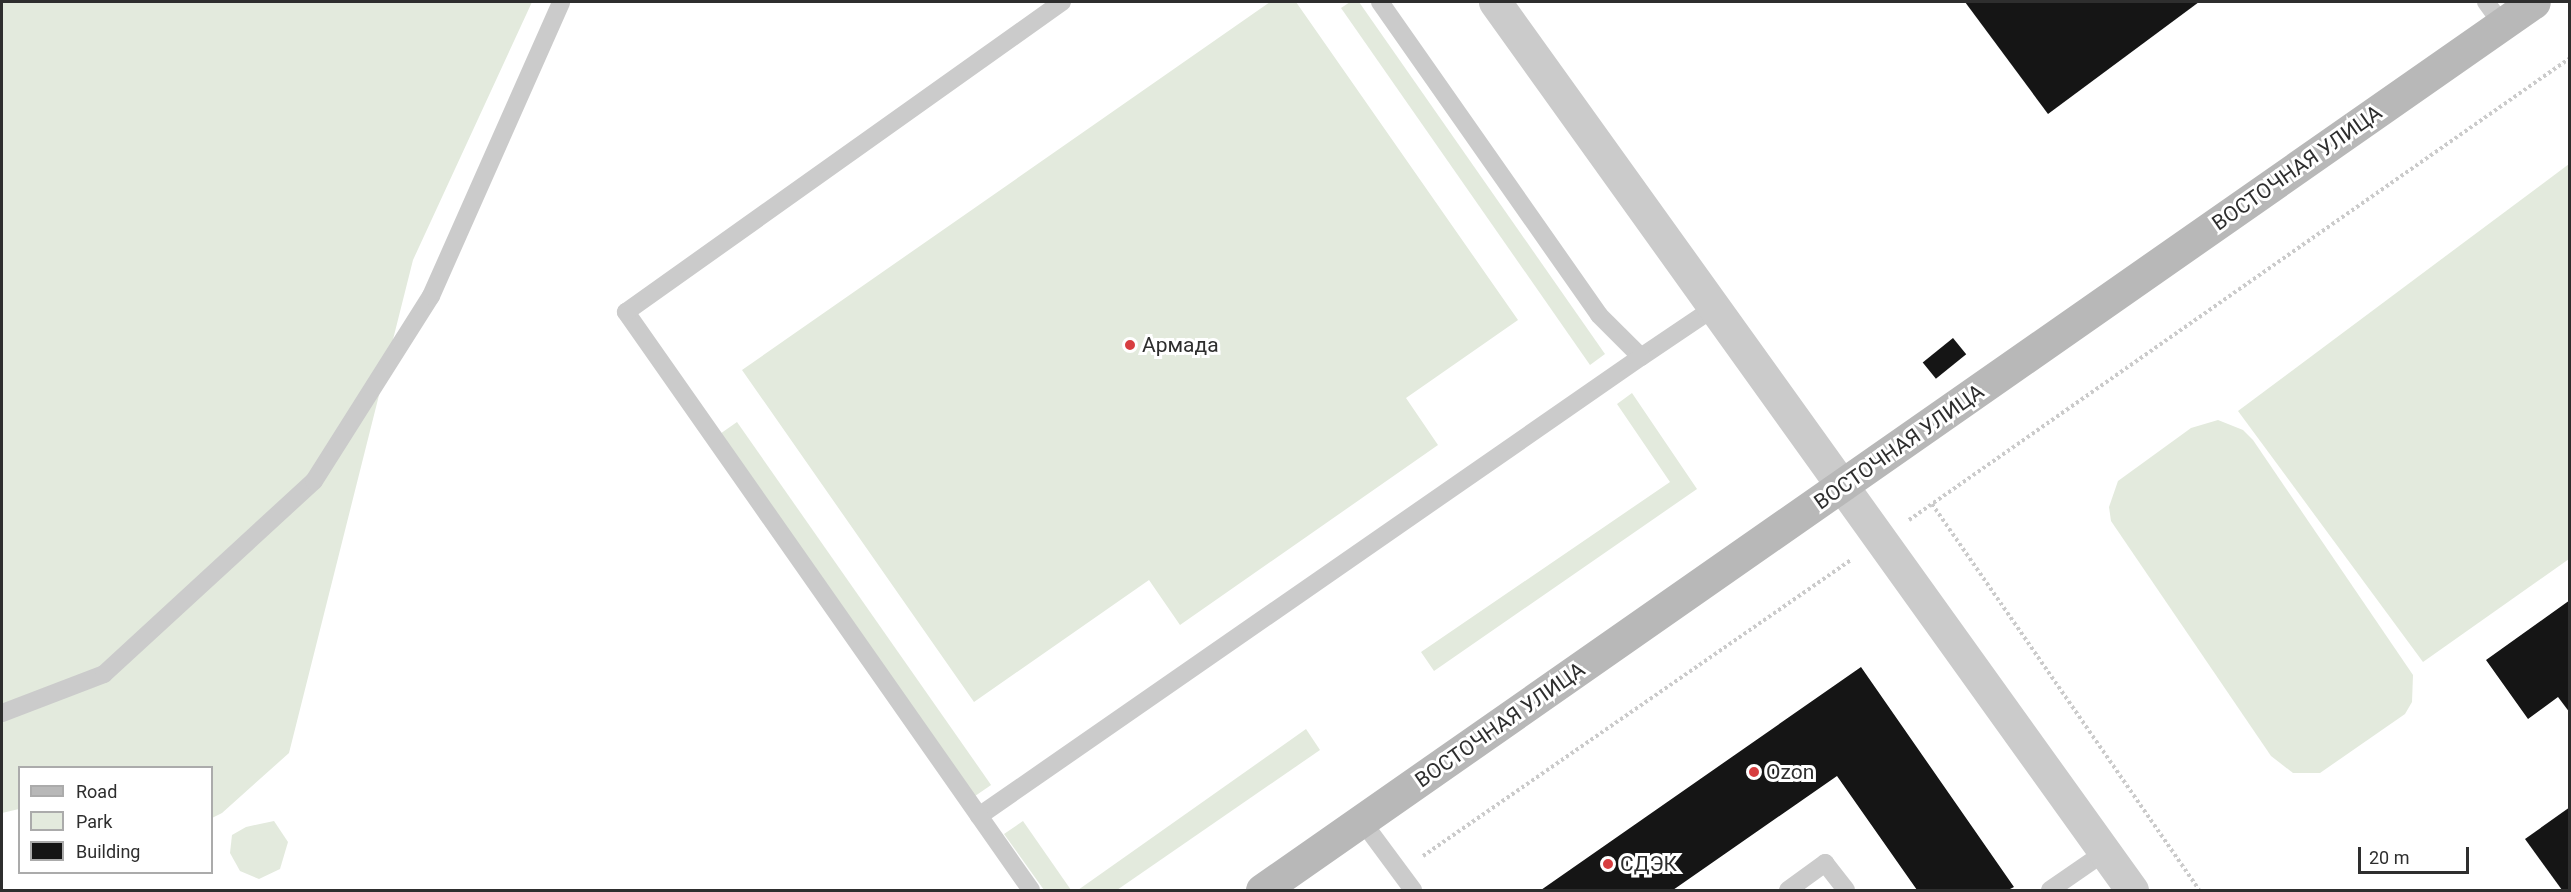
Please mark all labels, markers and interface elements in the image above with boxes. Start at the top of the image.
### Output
street label: ВОСТОЧНАЯ УЛИЦА [2207,100,2387,236]
place label: Армада [1142,332,1219,358]
marker: Армада [1123,338,1137,352]
street label: ВОСТОЧНАЯ УЛИЦА [1809,379,1989,515]
street label: ВОСТОЧНАЯ УЛИЦА [1410,657,1590,793]
place label: Ozon [1766,759,1814,785]
marker: Ozon [1747,765,1761,779]
legend [18,766,213,874]
text: Road [76,781,117,802]
text: Park [76,811,112,832]
scale bar [2361,835,2472,873]
text: Building [76,841,140,862]
text: 20 m [2369,847,2409,868]
place label: СДЭК [1620,851,1677,877]
marker: СДЭК [1601,857,1615,871]

